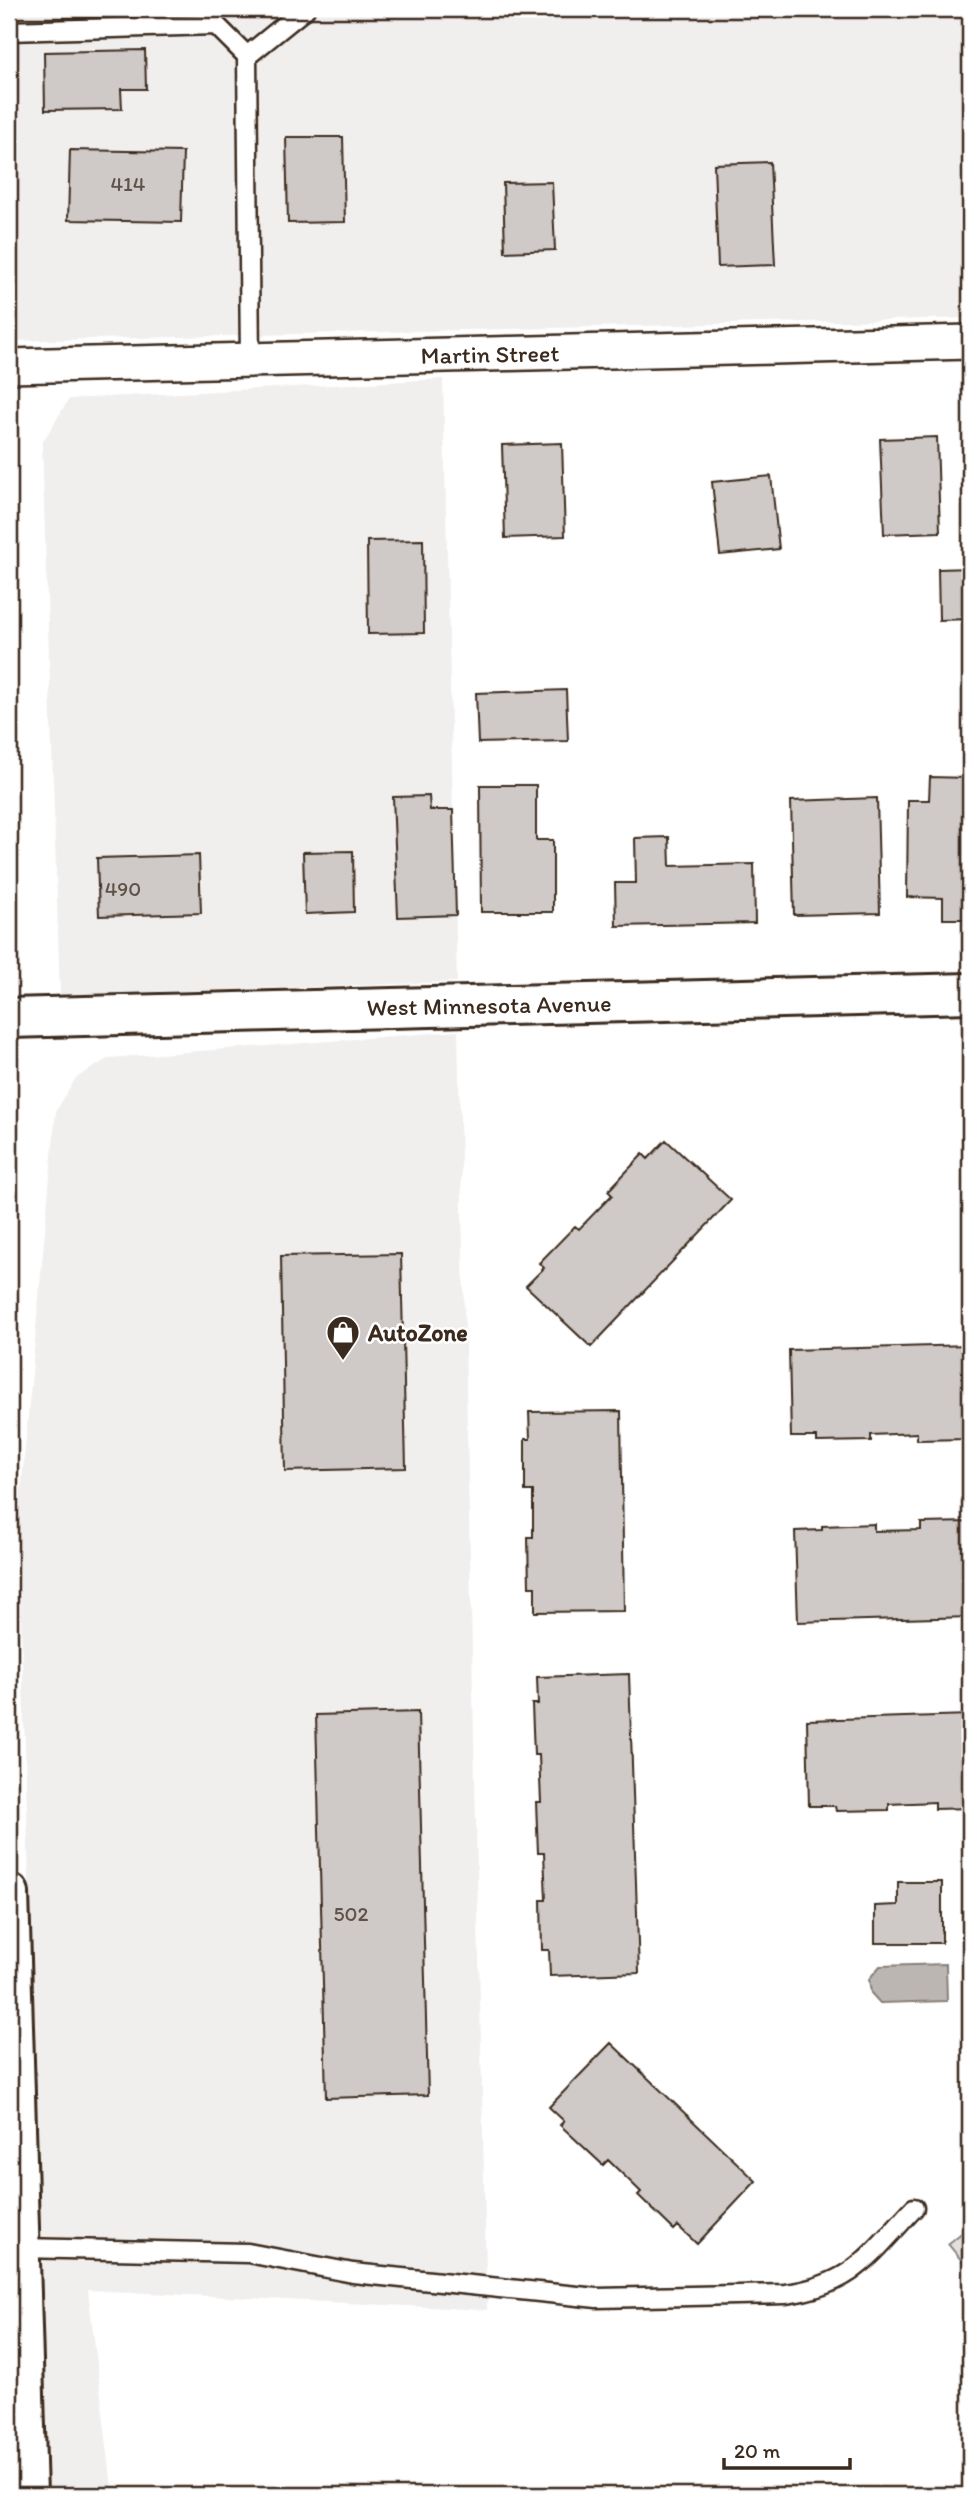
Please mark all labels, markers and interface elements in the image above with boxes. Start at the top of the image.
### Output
house number: 414 [111,171,146,196]
street label: Martin Street [420,338,560,370]
house number: 490 [105,876,141,901]
street label: West Minnesota Avenue [366,988,612,1022]
shop icon: AutoZone [324,1313,362,1362]
place label: AutoZone [367,1318,468,1347]
house number: 502 [333,1901,369,1926]
scale bar [724,2427,850,2471]
text: 20 m [734,2438,781,2463]

